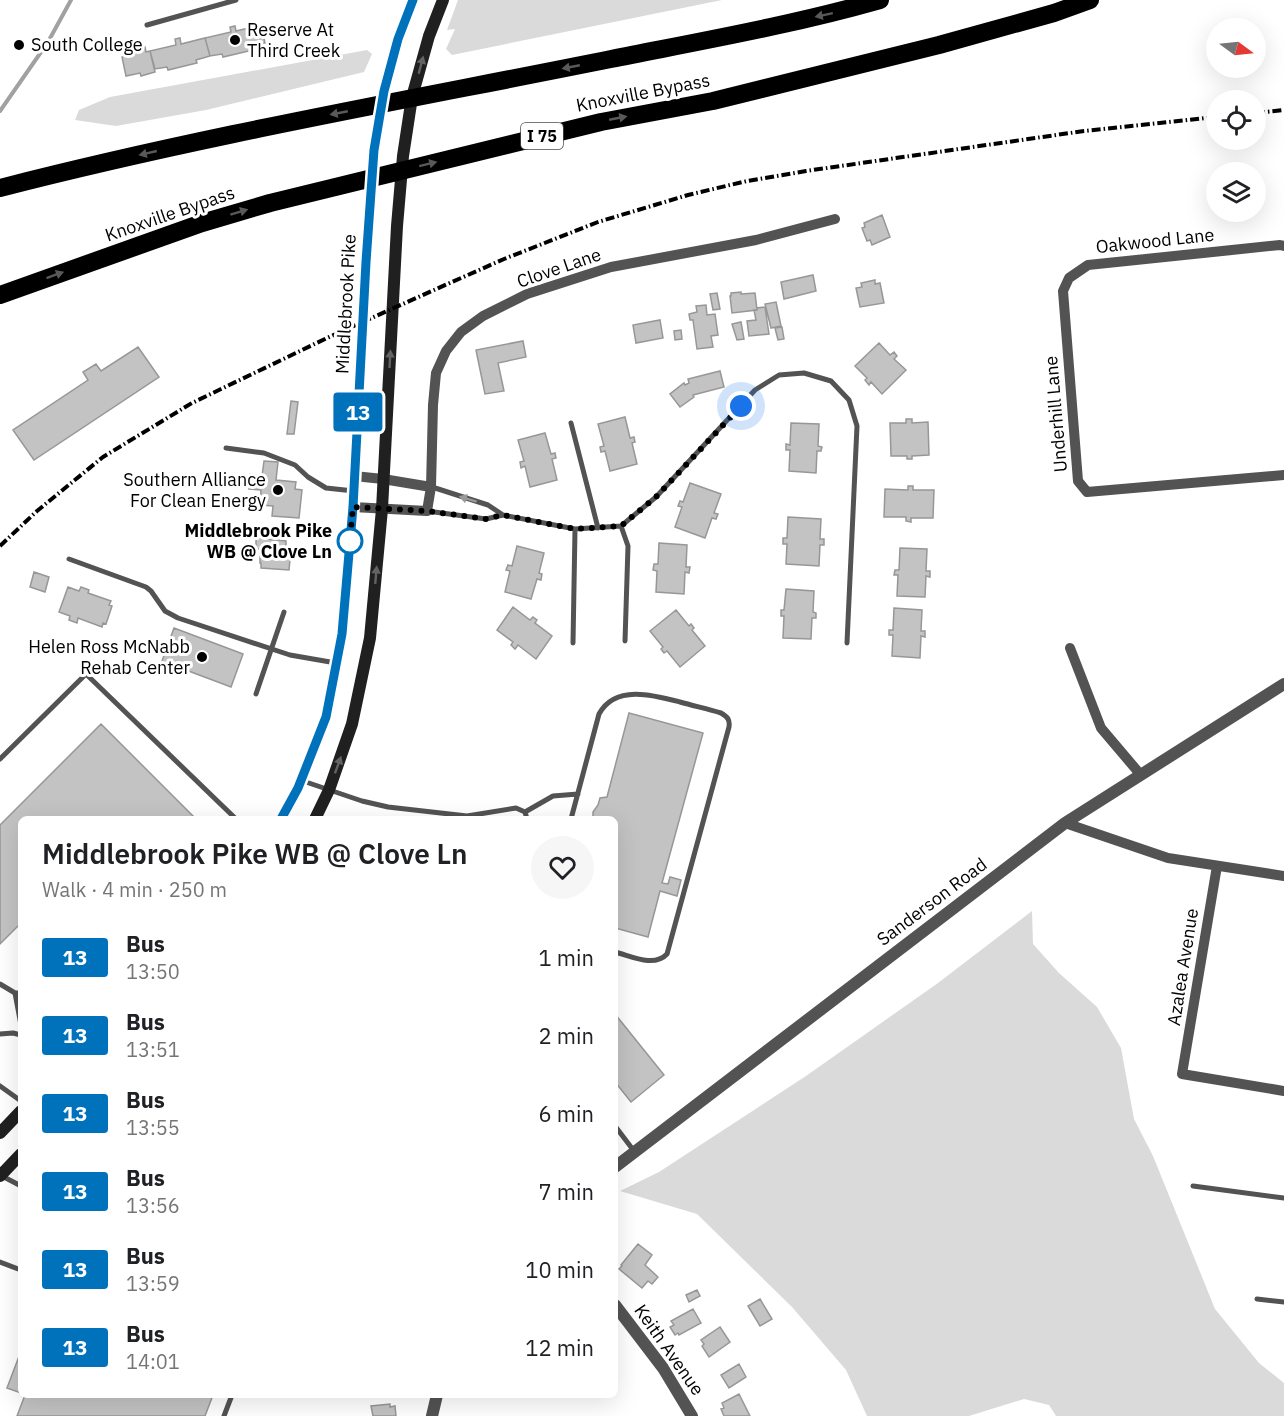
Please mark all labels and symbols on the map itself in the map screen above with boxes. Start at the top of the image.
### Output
one-way arrow [814,11,833,20]
place label: Reserve At Third Creek [247,18,341,62]
north arrow [1206,18,1266,78]
place label: South College [31,33,143,56]
marker: Reserve At Third Creek [228,33,242,47]
marker: South College [12,38,26,52]
one-way arrow [417,56,426,74]
one-way arrow [562,63,581,72]
street label: Knoxville Bypass [574,68,712,117]
one-way arrow [329,109,348,118]
one-way arrow [609,114,628,123]
road number: I 75 [521,123,563,149]
one-way arrow [139,148,157,158]
one-way arrow [419,158,438,168]
street label: Knoxville Bypass [102,181,238,246]
one-way arrow [231,207,249,216]
street label: Oakwood Lane [1094,223,1216,258]
street label: Middlebrook Pike [330,233,361,375]
street label: Clove Lane [514,242,604,293]
one-way arrow [46,270,64,280]
one-way arrow [385,350,394,369]
street label: Underhill Lane [1039,355,1072,473]
your location [726,391,756,421]
line badge: 13 [331,392,385,432]
place label: Southern Alliance For Clean Energy [123,468,266,512]
marker: Southern Alliance For Clean Energy [271,483,285,497]
one-way arrow [459,494,477,503]
place label: Middlebrook Pike WB @ Clove Ln [185,519,332,563]
marker: Middlebrook Pike WB @ Clove Ln [337,528,363,554]
one-way arrow [371,565,381,584]
place label: Helen Ross McNabb Rehab Center [28,635,190,679]
marker: Helen Ross McNabb Rehab Center [195,650,209,664]
one-way arrow [333,756,343,774]
street label: Sanderson Road [872,853,991,950]
street label: Azalea Avenue [1162,907,1203,1027]
street label: Keith Avenue [630,1300,709,1400]

